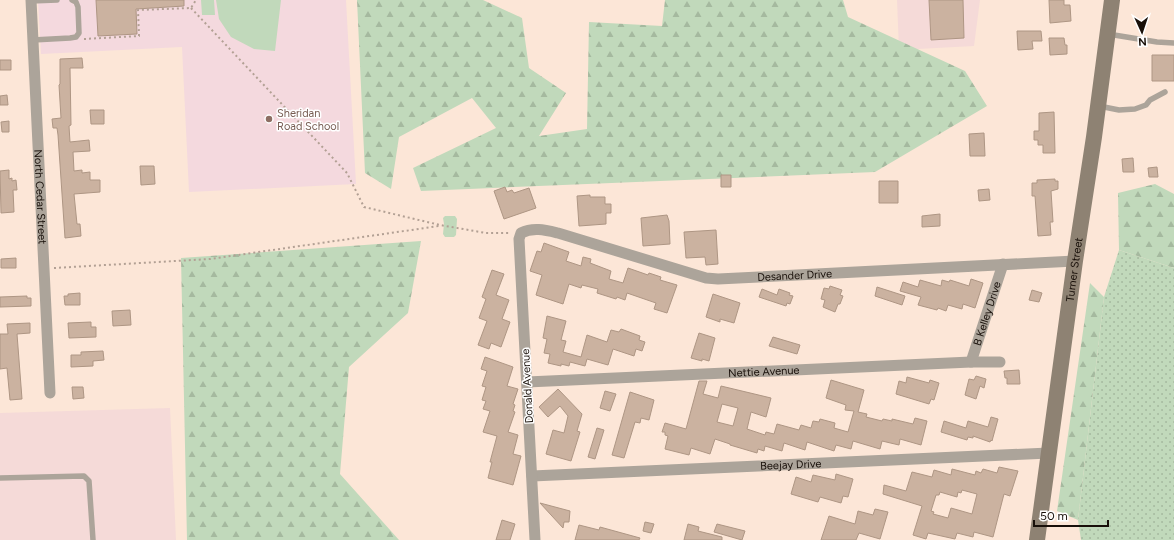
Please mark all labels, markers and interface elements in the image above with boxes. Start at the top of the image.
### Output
north arrow [1122,12,1162,52]
text: N [1138,35,1147,48]
place label: Sheridan Road School [277,107,339,133]
marker: Sheridan Road School [264,114,274,124]
street label: North Cedar Street [31,149,49,245]
street label: Turner Street [1064,237,1086,303]
street label: Desander Drive [757,267,832,284]
street label: B Kelley Drive [971,280,1004,347]
street label: Donald Avenue [519,348,536,424]
street label: Nettie Avenue [728,364,800,380]
street label: Beejay Drive [760,457,822,473]
scale bar [1034,502,1108,528]
text: 50 m [1040,509,1068,523]

